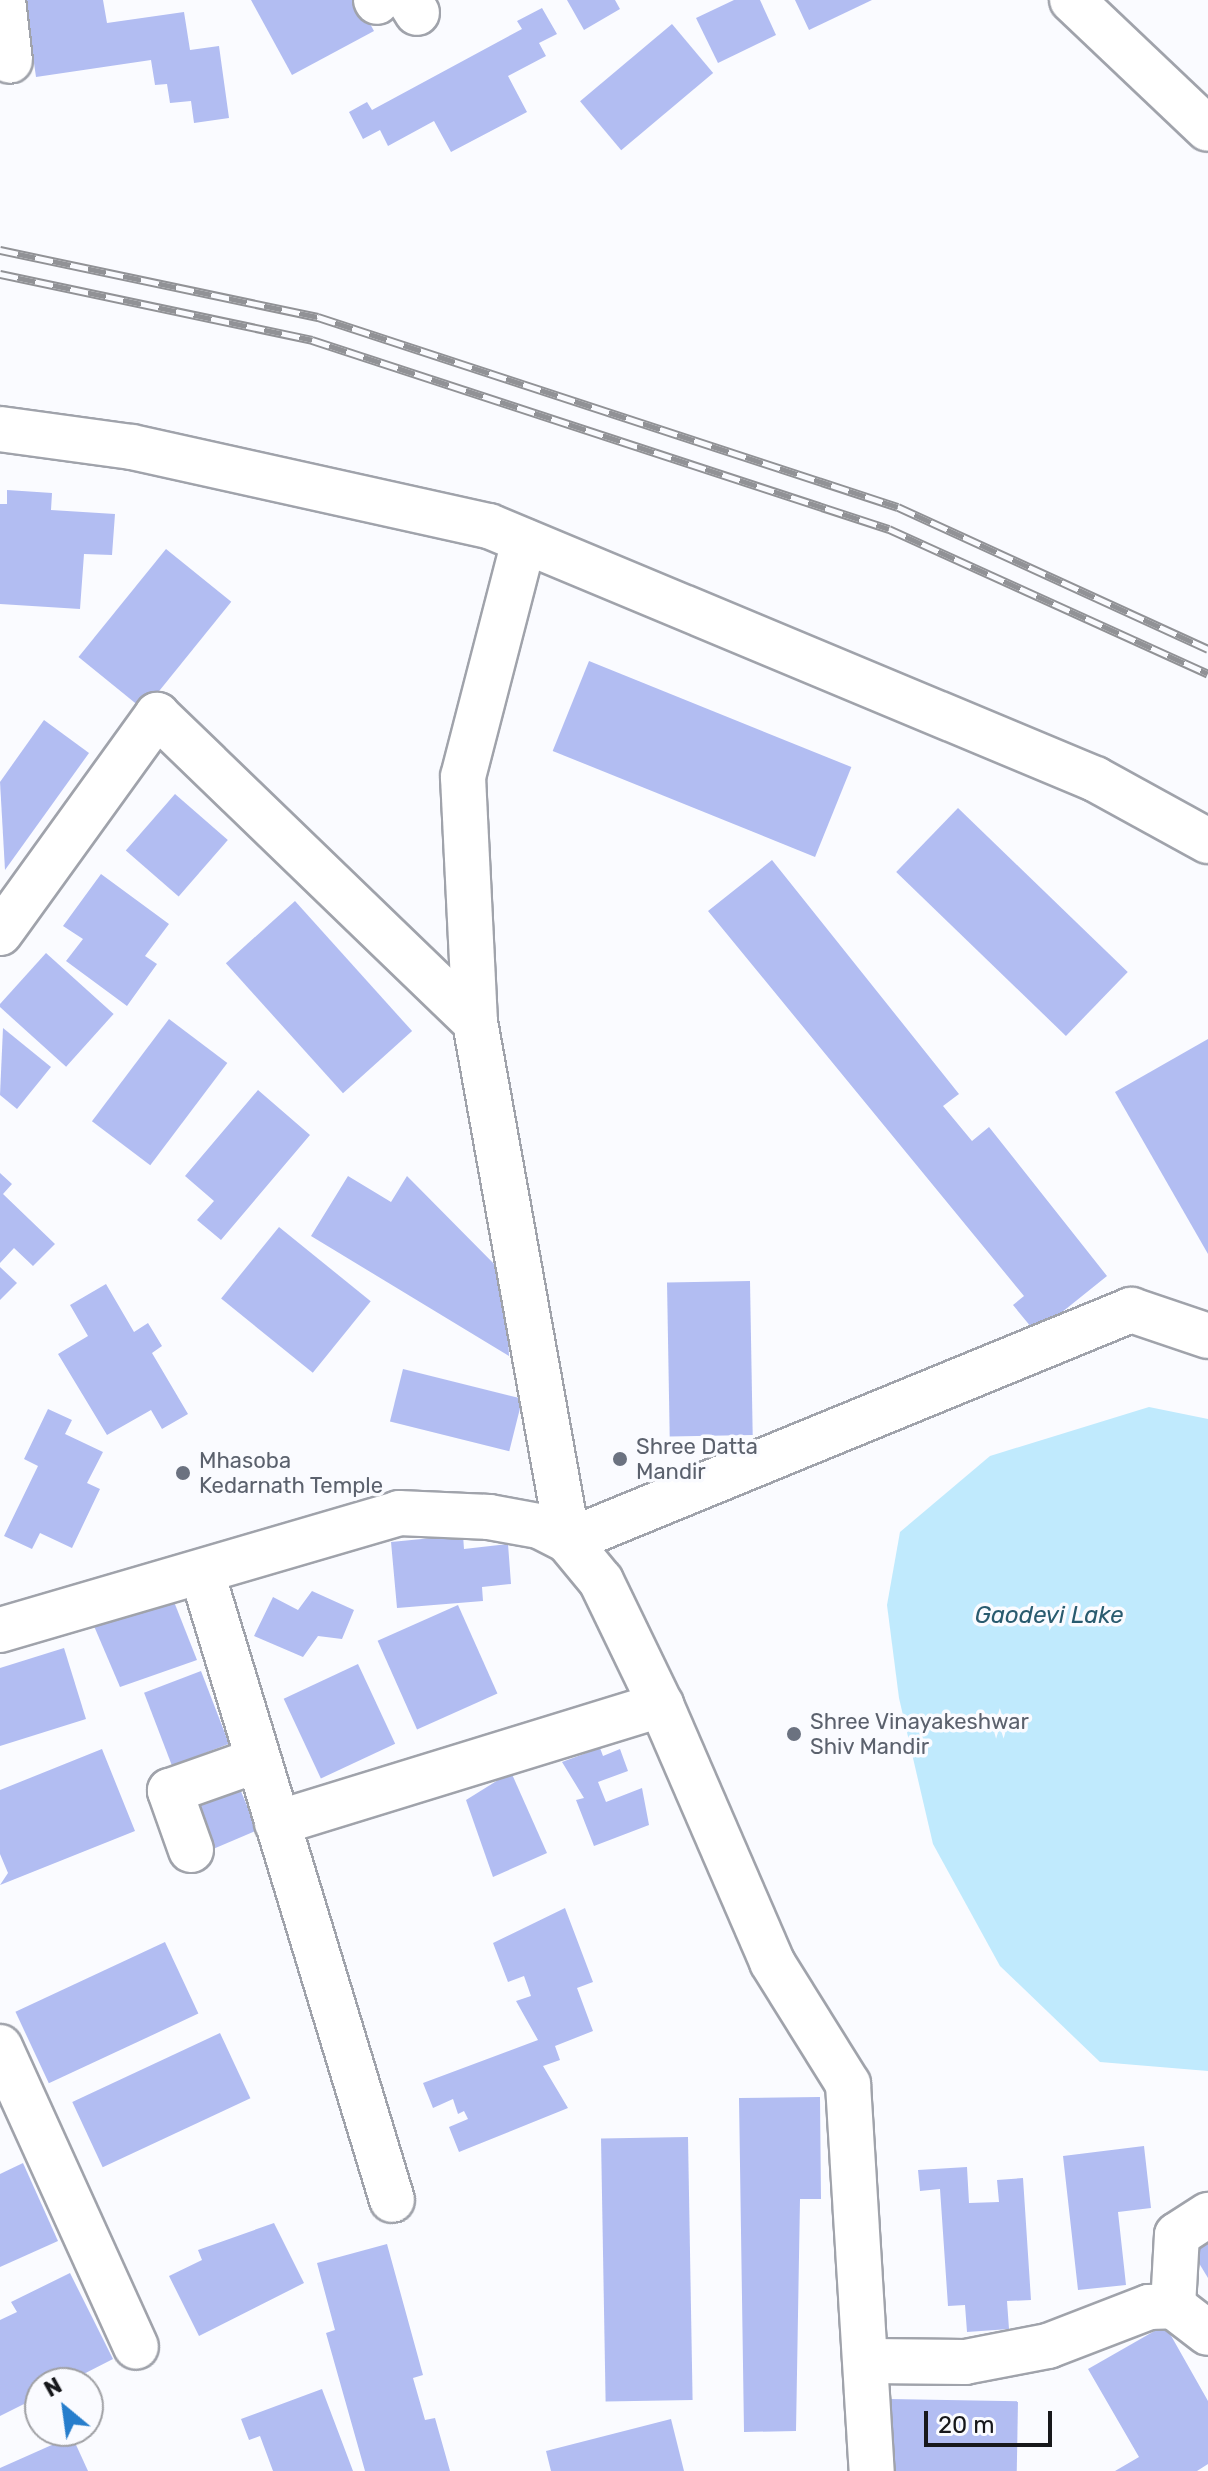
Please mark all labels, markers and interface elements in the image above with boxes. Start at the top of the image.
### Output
place label: Shree Datta Mandir [636,1433,758,1484]
place label: Mhasoba Kedarnath Temple [199,1447,384,1498]
marker: Shree Datta Mandir [611,1450,629,1468]
marker: Mhasoba Kedarnath Temple [174,1464,192,1482]
water label: Gaodevi Lake [975,1602,1123,1630]
place label: Shree Vinayakeshwar Shiv Mandir [810,1708,1029,1760]
marker: Shree Vinayakeshwar Shiv Mandir [785,1725,803,1743]
north arrow [24,2367,104,2447]
text: N [40,2372,67,2403]
scale bar [928,2395,1056,2445]
text: 20 m [938,2411,995,2439]

